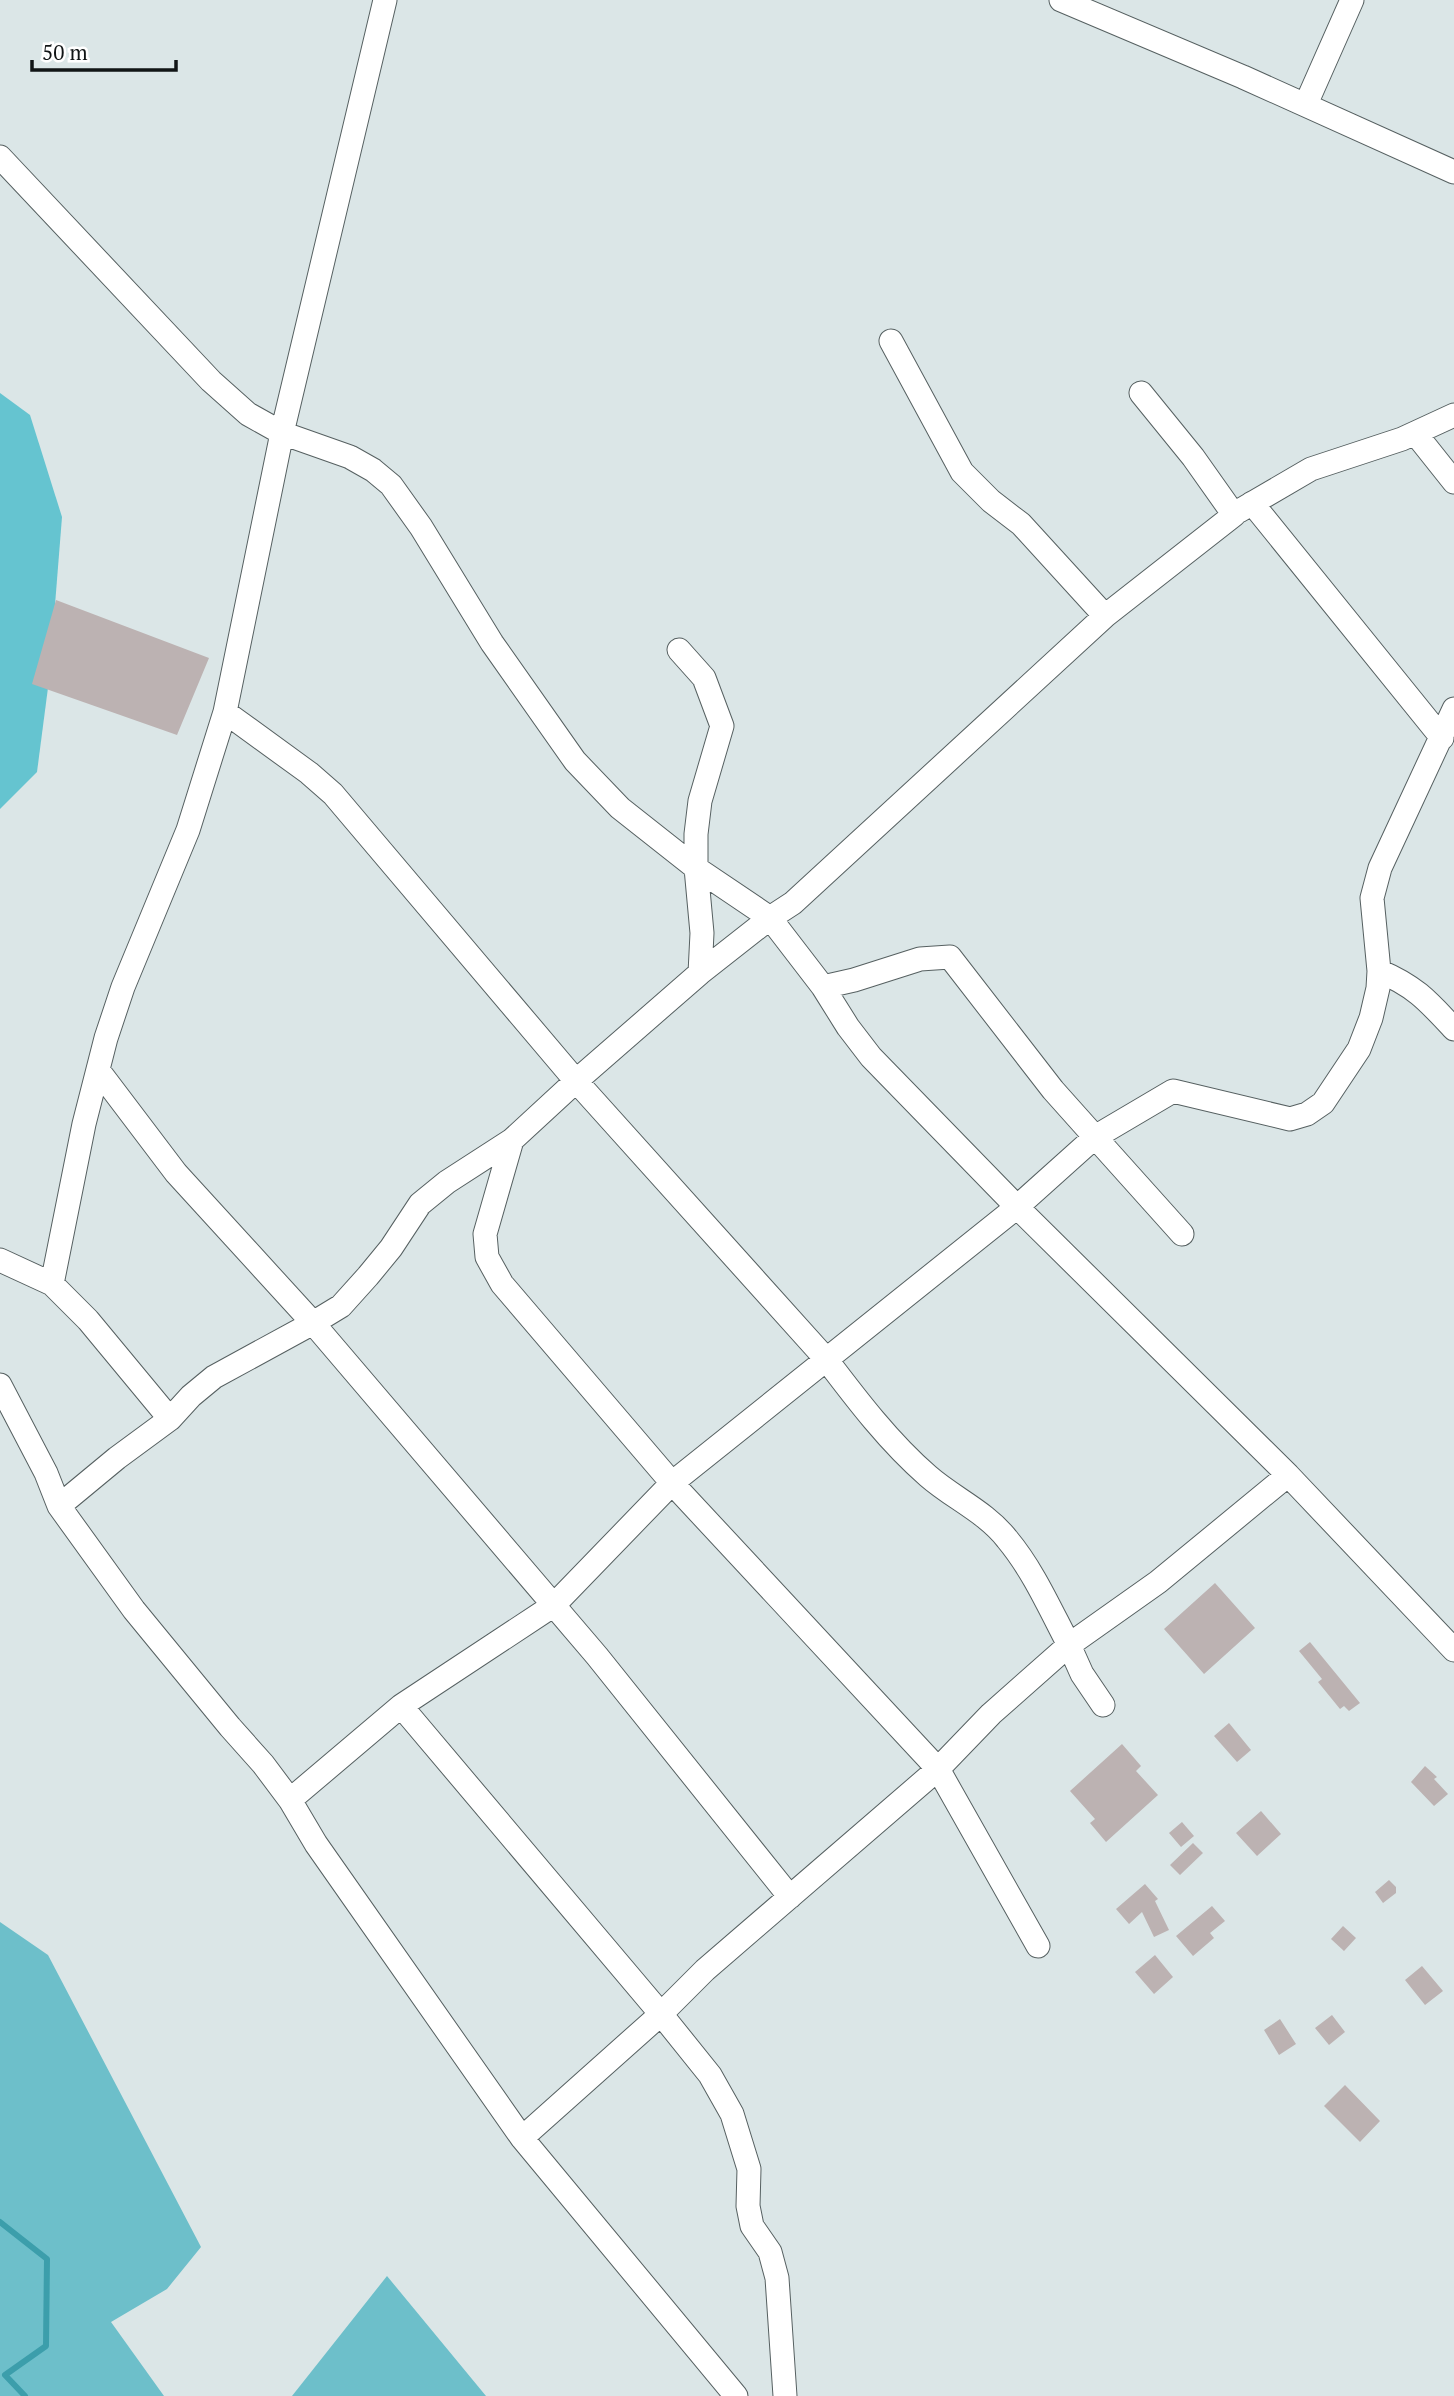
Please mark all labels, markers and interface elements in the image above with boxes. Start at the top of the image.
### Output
scale bar [32,28,175,72]
text: 50 m [42,38,88,66]

